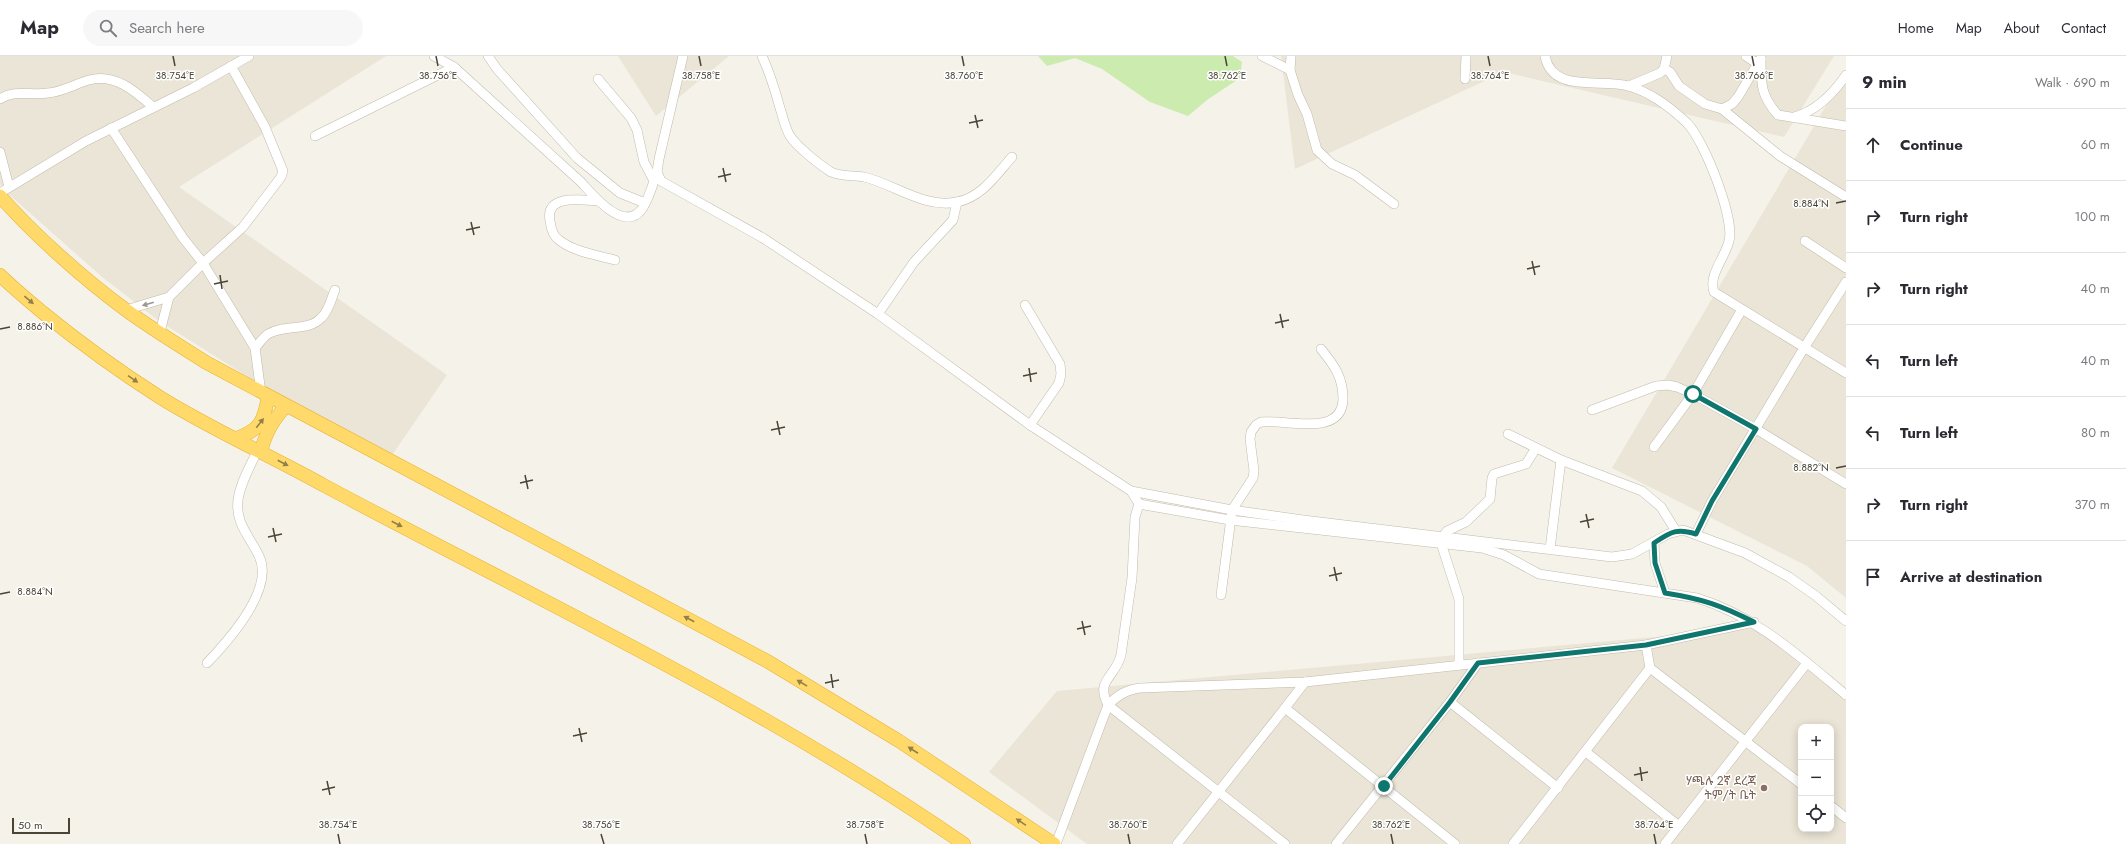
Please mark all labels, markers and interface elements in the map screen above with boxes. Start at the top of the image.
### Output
search box [83,10,363,46]
text: Map [20,14,59,41]
icon: search [97,17,119,39]
text: Search here [129,17,205,39]
text: Home [1898,18,1934,38]
text: Map [1956,18,1982,38]
text: About [2004,18,2039,38]
text: Contact [2061,18,2106,38]
text: 38.754°E [156,68,194,83]
text: 38.756°E [419,68,457,83]
text: 38.758°E [682,68,720,83]
text: 38.760°E [944,68,984,83]
text: 38.762°E [1208,68,1246,83]
text: 38.764°E [1471,68,1509,83]
text: 38.766°E [1735,68,1773,83]
text: 9 min [1862,70,1907,94]
text: Walk · 690 m [2035,73,2110,92]
icon: ahead [1862,134,1884,156]
text: Continue [1900,134,1963,156]
text: 60 m [2081,135,2110,154]
text: 8.884°N [1793,196,1829,211]
icon: right [1862,206,1884,228]
text: Turn right [1900,206,1968,228]
text: 100 m [2075,207,2110,226]
icon: right [1862,278,1884,300]
text: Turn right [1900,278,1968,300]
text: 40 m [2081,279,2110,298]
one-way arrow [24,296,35,305]
one-way arrow [141,301,153,307]
text: 8.886°N [17,319,53,334]
icon: left [1862,350,1884,372]
text: Turn left [1900,350,1958,372]
text: 40 m [2081,351,2110,370]
one-way arrow [128,375,138,383]
route start [1684,385,1702,403]
one-way arrow [256,418,264,429]
icon: left [1862,422,1884,444]
text: Turn left [1900,422,1958,444]
text: 80 m [2081,423,2110,442]
one-way arrow [277,459,289,466]
text: 8.882°N [1793,460,1829,475]
icon: right [1862,494,1884,516]
text: Turn right [1900,494,1968,516]
text: 370 m [2074,495,2110,514]
one-way arrow [391,521,403,528]
icon: arrive [1862,566,1884,588]
text: Arrive at destination [1900,566,2042,588]
text: 8.884°N [17,584,53,599]
one-way arrow [683,616,695,622]
one-way arrow [796,679,808,686]
map controls [1798,724,1834,832]
button: + [1798,724,1834,760]
one-way arrow [907,747,919,754]
button: − [1798,760,1834,796]
place label: ሃጫሉ 2ኛ ደረጃ ትም/ት ቤት [1686,772,1757,804]
route end [1375,777,1393,795]
marker: ሃጫሉ 2ኛ ደረጃ ትም/ት ቤት [1759,783,1769,793]
button: locate [1798,796,1834,832]
scale bar [12,816,70,835]
text: 50 m [18,817,43,833]
text: 38.754°E [319,817,357,832]
text: 38.756°E [582,817,620,832]
text: 38.758°E [846,817,884,832]
text: 38.760°E [1108,817,1148,832]
text: 38.762°E [1372,817,1410,832]
text: 38.764°E [1635,817,1673,832]
one-way arrow [1016,818,1027,826]

